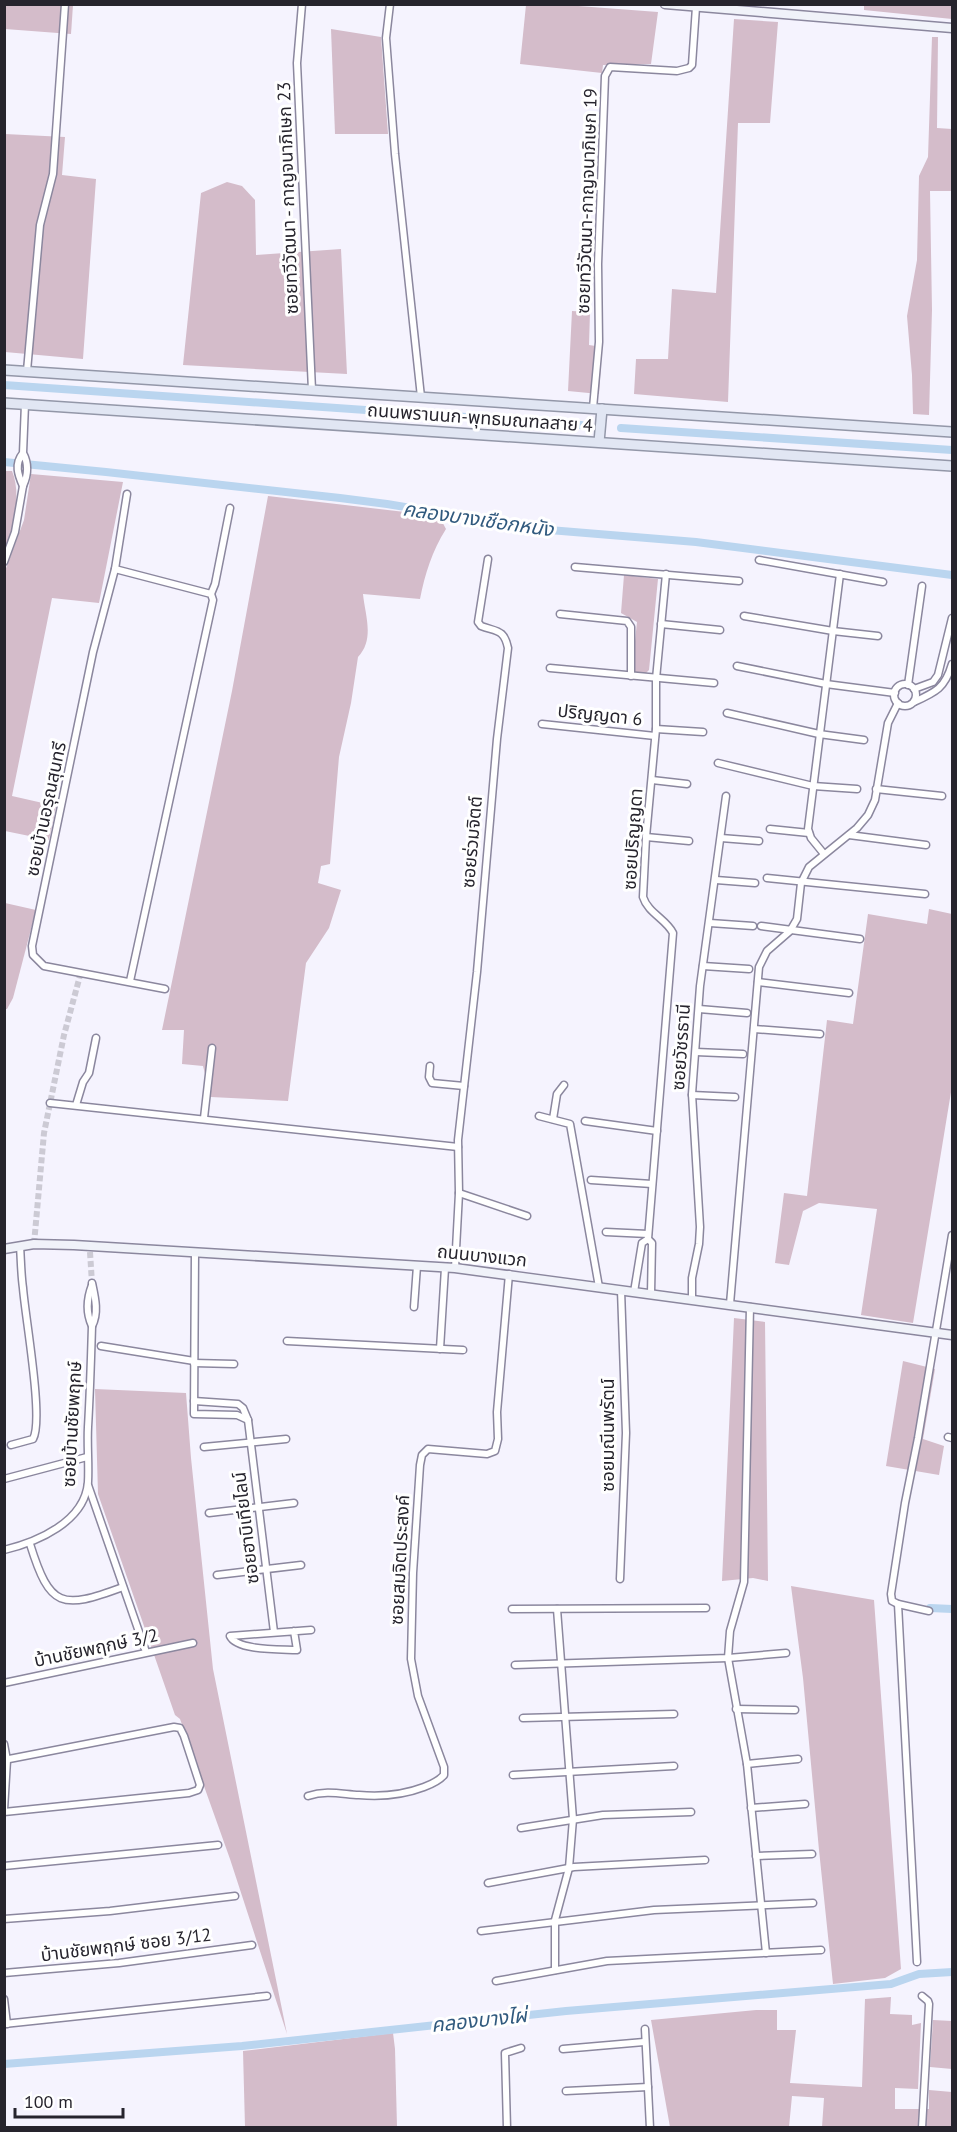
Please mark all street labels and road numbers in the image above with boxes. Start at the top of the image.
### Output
street label: ซอยทวีวัฒนา - กาญจนาภิเษก 23 [272,81,303,315]
street label: ซอยทวีวัฒนา-กาญจนาภิเษก 19 [571,88,602,314]
street label: ถนนพรานนก-พุทธมณฑลสาย 4 [367,398,594,437]
street label: ปริญญดา 6 [556,699,644,730]
street label: ซอยบ้านอรุณสุนทรี [20,739,71,878]
street label: ซอยปริญญดา [617,787,648,891]
street label: ซอยร่วมจิตต์ [456,795,487,889]
street label: ซอยวัชรธานี [666,1003,695,1091]
street label: ถนนบางแวก [436,1239,528,1272]
street label: ซอยบ้านชัยพฤกษ์ [57,1360,86,1488]
street label: ซอยมณีนพรัตน์ [596,1378,619,1492]
street label: ซอยฮาบิเทียไลน์ [227,1471,264,1585]
street label: ซอยสมจิตประสงค์ [385,1494,414,1626]
street label: บ้านชัยพฤกษ์ 3/2 [32,1623,160,1672]
street label: บ้านชัยพฤกษ์ ซอย 3/12 [39,1923,213,1966]

